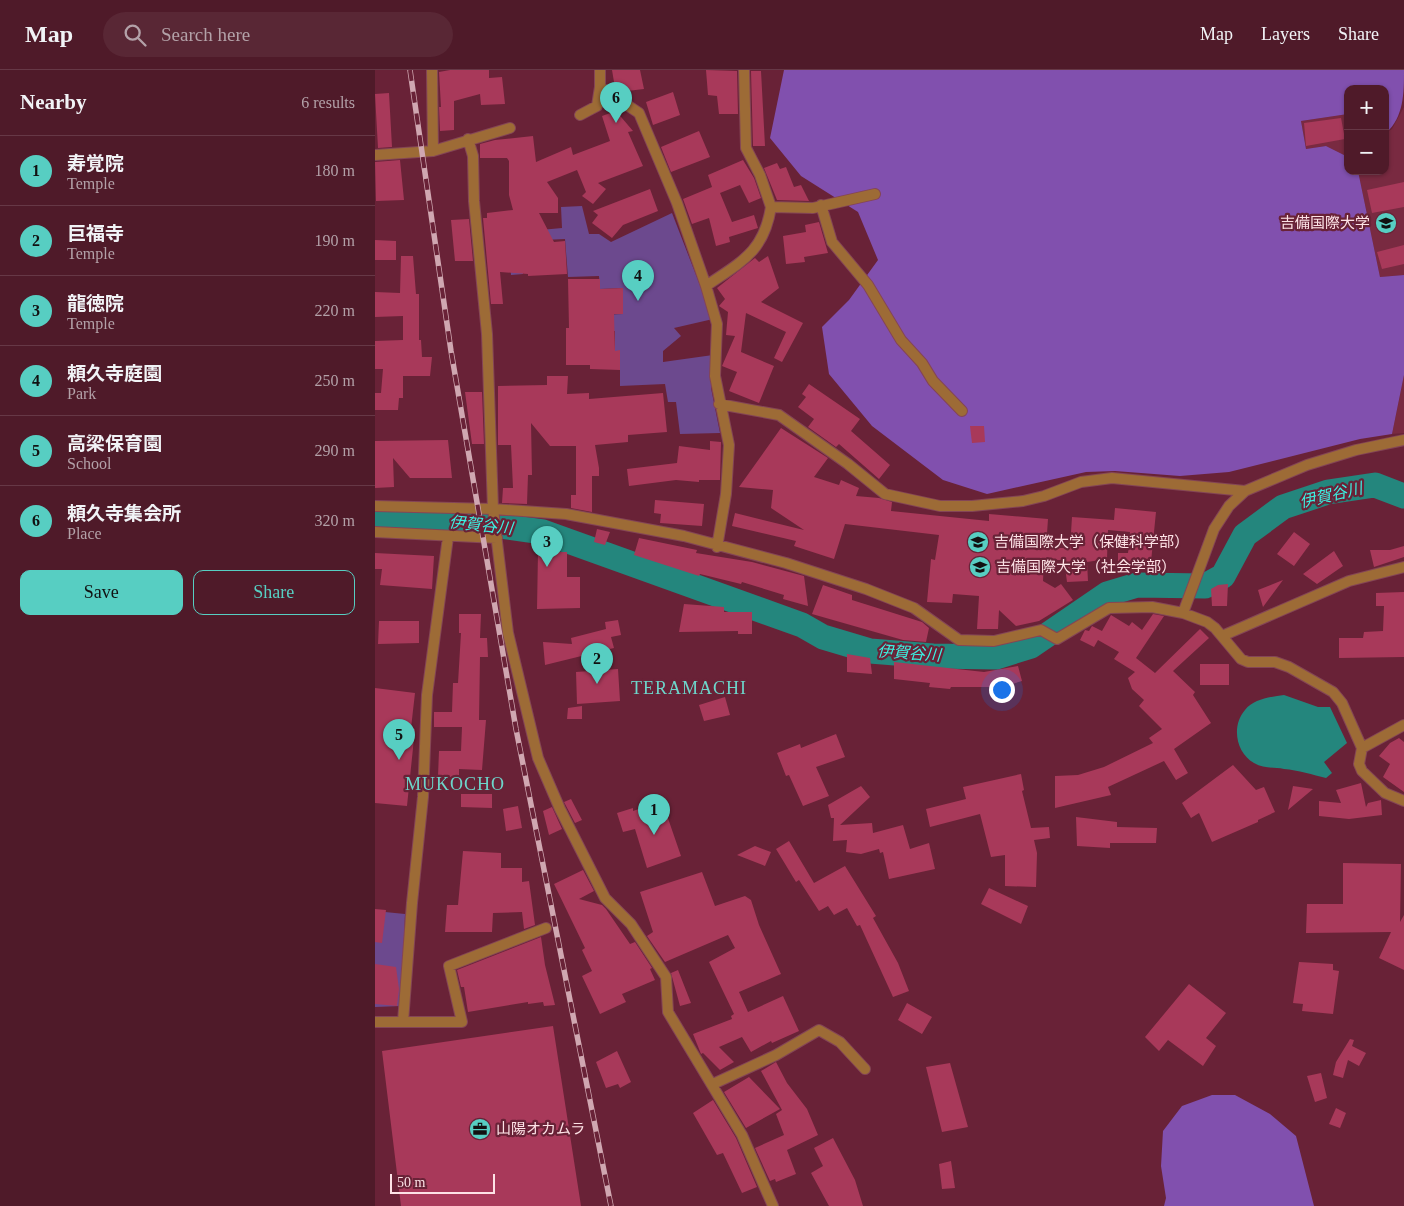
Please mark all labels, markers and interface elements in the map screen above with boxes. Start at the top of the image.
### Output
search box [103,12,453,57]
text: Map [25,21,73,47]
icon: search [121,21,149,49]
text: Search here [161,24,250,45]
text: Map [1200,24,1233,44]
text: Layers [1261,24,1310,44]
text: Share [1338,24,1379,44]
pin: 6 [600,82,632,123]
map controls [1344,85,1389,175]
button: + [1344,85,1389,130]
text: Nearby [20,90,87,114]
text: 6 results [301,94,355,111]
button: − [1344,130,1389,175]
text: 寿覚院 [67,153,124,174]
text: 1 [32,162,40,179]
text: 180 m [315,162,355,179]
text: Temple [67,175,115,192]
school or university icon: 吉備国際大学 [1374,211,1398,235]
place label: 吉備国際大学 [1280,215,1370,231]
text: 巨福寺 [67,223,124,244]
text: 2 [32,232,40,249]
text: 190 m [315,232,355,249]
text: Temple [67,245,115,262]
pin: 4 [622,260,654,301]
text: 龍徳院 [67,293,124,314]
text: 3 [32,302,40,319]
text: 220 m [315,302,355,319]
text: Temple [67,315,115,332]
text: 頼久寺庭園 [67,363,162,384]
text: 4 [32,372,40,389]
text: 250 m [315,372,355,389]
text: Park [67,385,96,402]
text: 高梁保育園 [67,433,162,454]
text: 5 [32,442,40,459]
text: 290 m [315,442,355,459]
text: School [67,455,111,472]
water label: 伊賀谷川 [1298,479,1366,510]
text: 頼久寺集会所 [67,503,181,524]
text: 6 [32,512,40,529]
text: 320 m [315,512,355,529]
water label: 伊賀谷川 [448,513,516,537]
text: Place [67,525,102,542]
pin: 3 [531,526,563,567]
school or university icon: 吉備国際大学（保健科学部） [966,530,990,554]
place label: 吉備国際大学（保健科学部） [994,534,1189,550]
school or university icon: 吉備国際大学（社会学部） [968,555,992,579]
place label: 吉備国際大学（社会学部） [996,559,1176,575]
button: Save [20,570,183,615]
button: Share [193,570,355,615]
water label: 伊賀谷川 [876,642,944,664]
pin: 2 [581,643,613,684]
your location [989,677,1015,703]
district label: TERAMACHI [631,678,747,698]
pin: 5 [383,719,415,760]
district label: MUKOCHO [405,774,505,794]
pin: 1 [638,794,670,835]
office icon: 山陽オカムラ [468,1117,492,1141]
place label: 山陽オカムラ [496,1121,585,1137]
scale bar [390,1171,495,1194]
text: 50 m [397,1175,425,1190]

